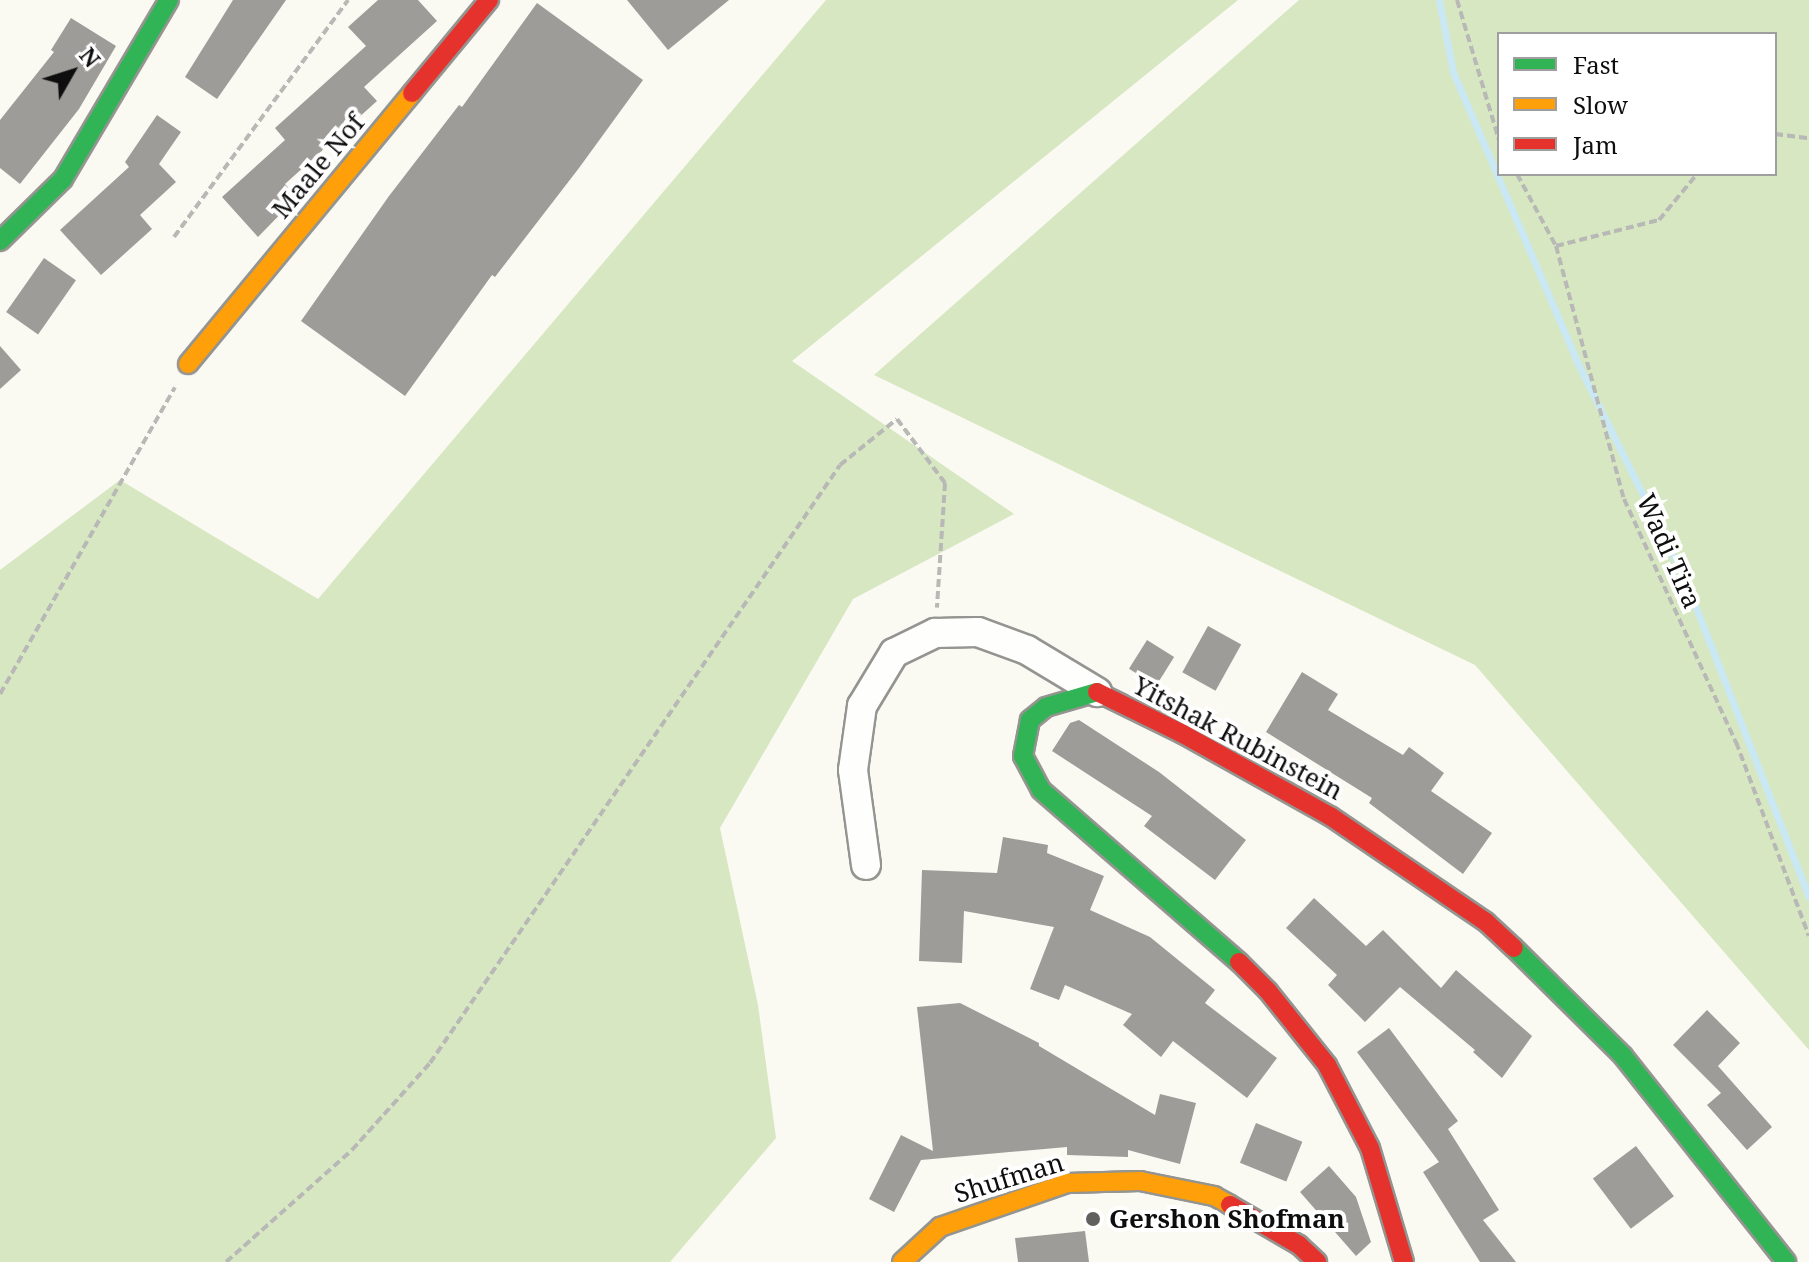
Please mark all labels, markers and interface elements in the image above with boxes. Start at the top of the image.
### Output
north arrow [32,32,112,112]
legend [1497,32,1777,176]
text: N [74,41,108,73]
text: Fast [1573,48,1619,81]
text: Slow [1573,88,1628,121]
street label: Maale Nof [265,107,371,225]
text: Jam [1573,128,1618,161]
street label: Wadi Tira [1630,489,1708,613]
street label: Yitshak Rubinstein [1128,670,1348,806]
street label: Shufman [951,1147,1067,1209]
place label: Gershon Shofman [1109,1203,1345,1235]
marker: Gershon Shofman [1084,1210,1102,1228]

